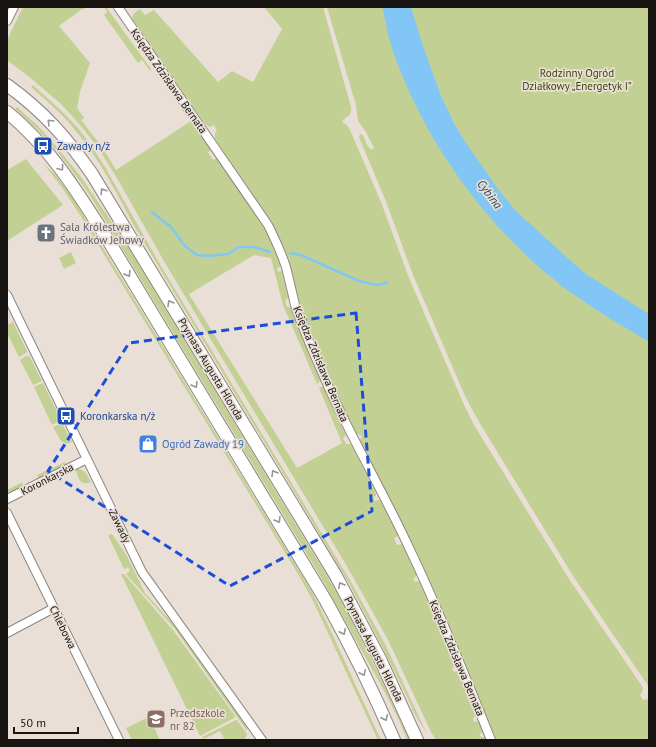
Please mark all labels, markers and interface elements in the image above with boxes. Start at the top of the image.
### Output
street label: Księdza Zdzisława Bernata [128,26,210,136]
park label: Rodzinny Ogród Działkowy „Energetyk I” [522,66,632,93]
one-way arrow [47,119,55,127]
bus stop icon: Zawady n/ż [32,135,54,157]
place label: Zawady n/ż [57,139,110,153]
one-way arrow [56,163,63,170]
water label: Cybina [474,176,506,212]
one-way arrow [100,188,108,195]
place label: Sala Królestwa Świadków Jehowy [60,220,145,247]
church icon: Sala Królestwa Świadków Jehowy [35,222,57,244]
one-way arrow [124,270,131,277]
one-way arrow [167,300,175,307]
street label: Księdza Zdzisława Bernata [290,304,352,424]
street label: Prymasa Augusta Hlonda [175,315,247,423]
one-way arrow [191,381,198,388]
bus stop icon: Koronkarska n/ż [55,405,77,427]
place label: Koronkarska n/ż [80,409,155,423]
shop icon: Ogród Zawady 19 [137,433,159,455]
place label: Ogród Zawady 19 [162,437,244,451]
street label: Koronkarska [18,460,76,498]
one-way arrow [272,471,279,478]
street label: Zawady [106,507,135,546]
one-way arrow [273,516,280,523]
one-way arrow [338,582,345,589]
street label: Prymasa Augusta Hlonda [341,594,407,704]
street label: Księdza Zdzisława Bernata [426,598,488,718]
street label: Chlebowa [47,603,79,651]
one-way arrow [338,628,346,636]
one-way arrow [358,669,366,676]
place label: Przedszkole nr 82 [170,706,226,733]
school or university icon: Przedszkole nr 82 [145,708,167,730]
scale bar [14,709,78,735]
one-way arrow [380,713,388,721]
text: 50 m [20,715,46,730]

